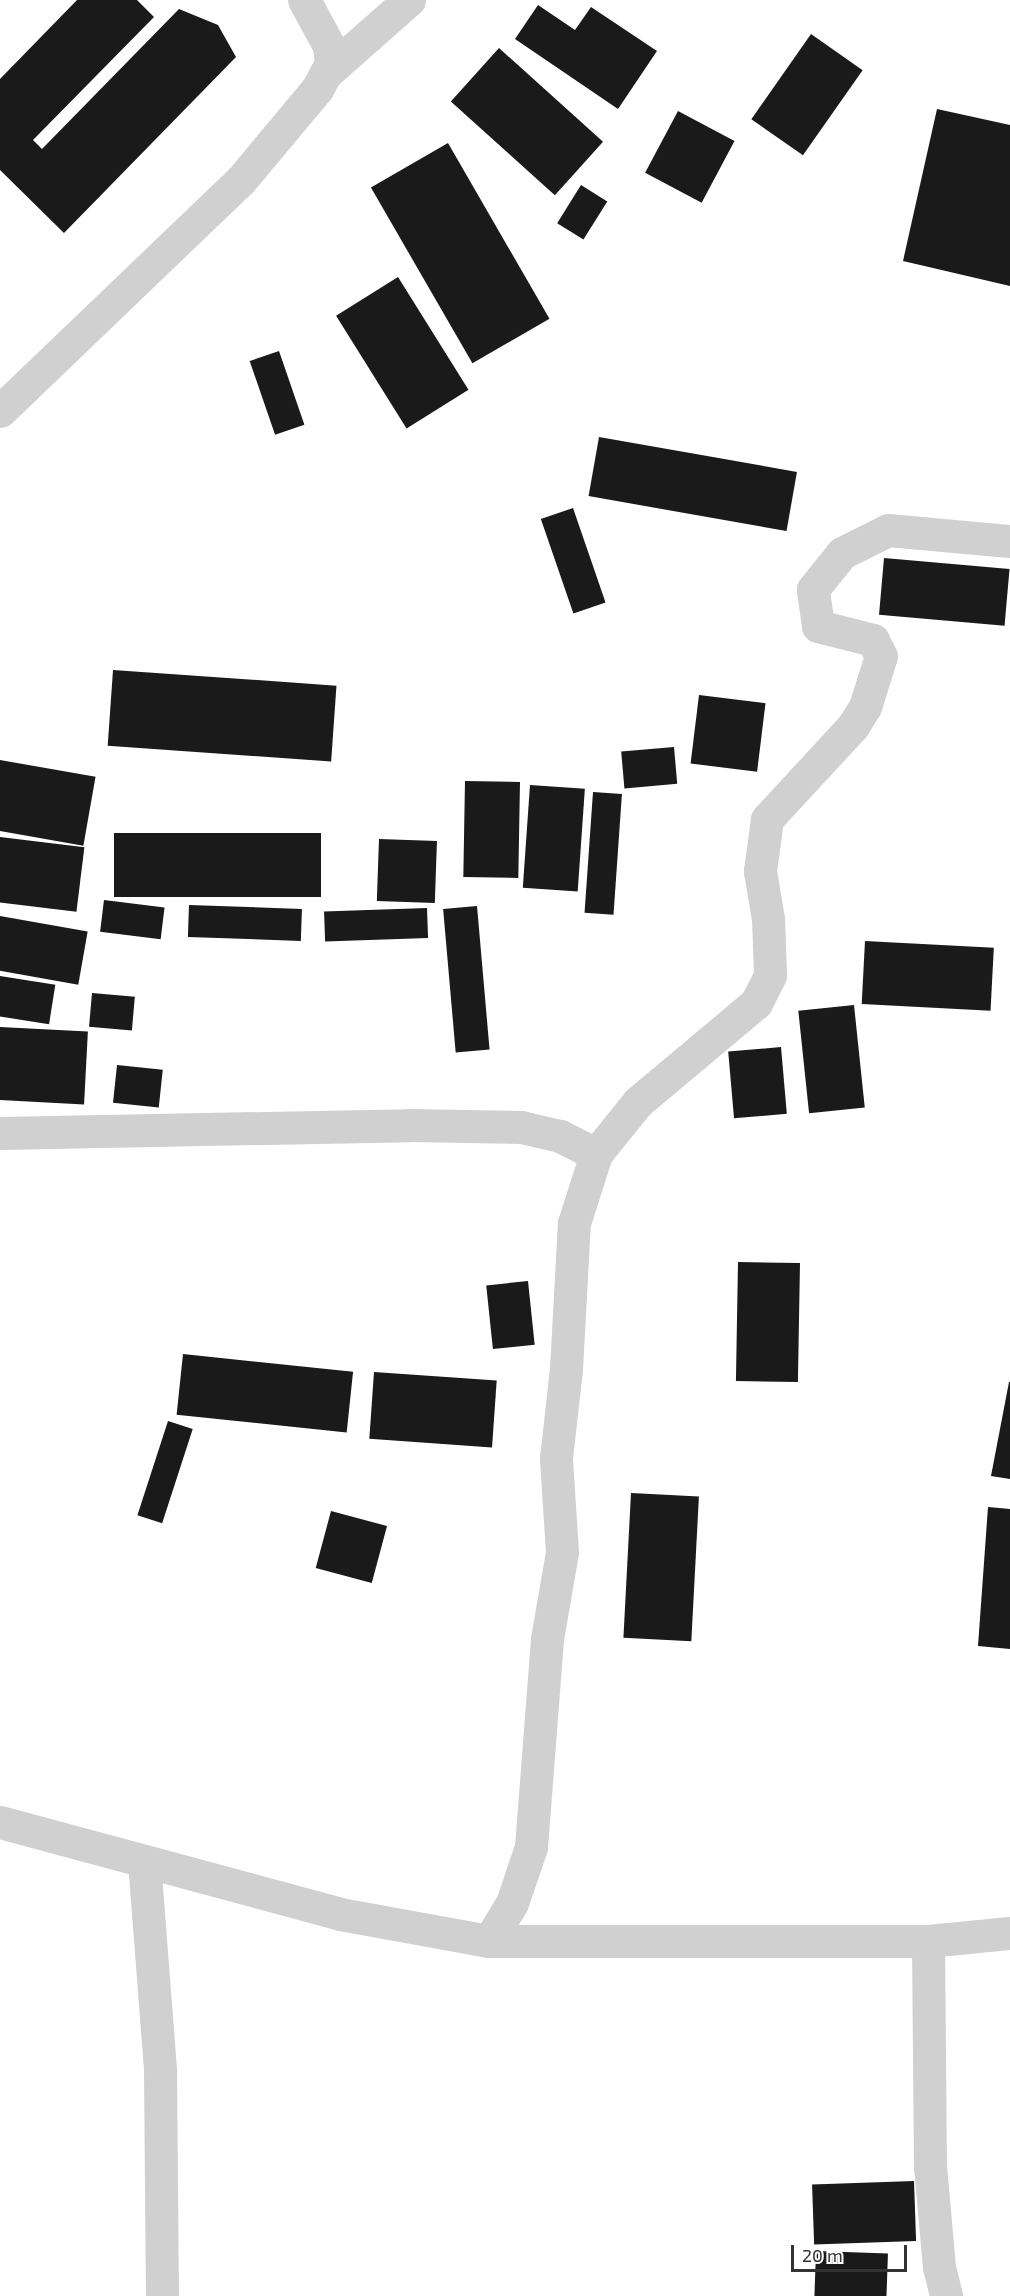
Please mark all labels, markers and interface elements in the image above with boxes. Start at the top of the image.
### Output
scale bar [794,2233,910,2271]
text: 20 m [802,2244,843,2266]

